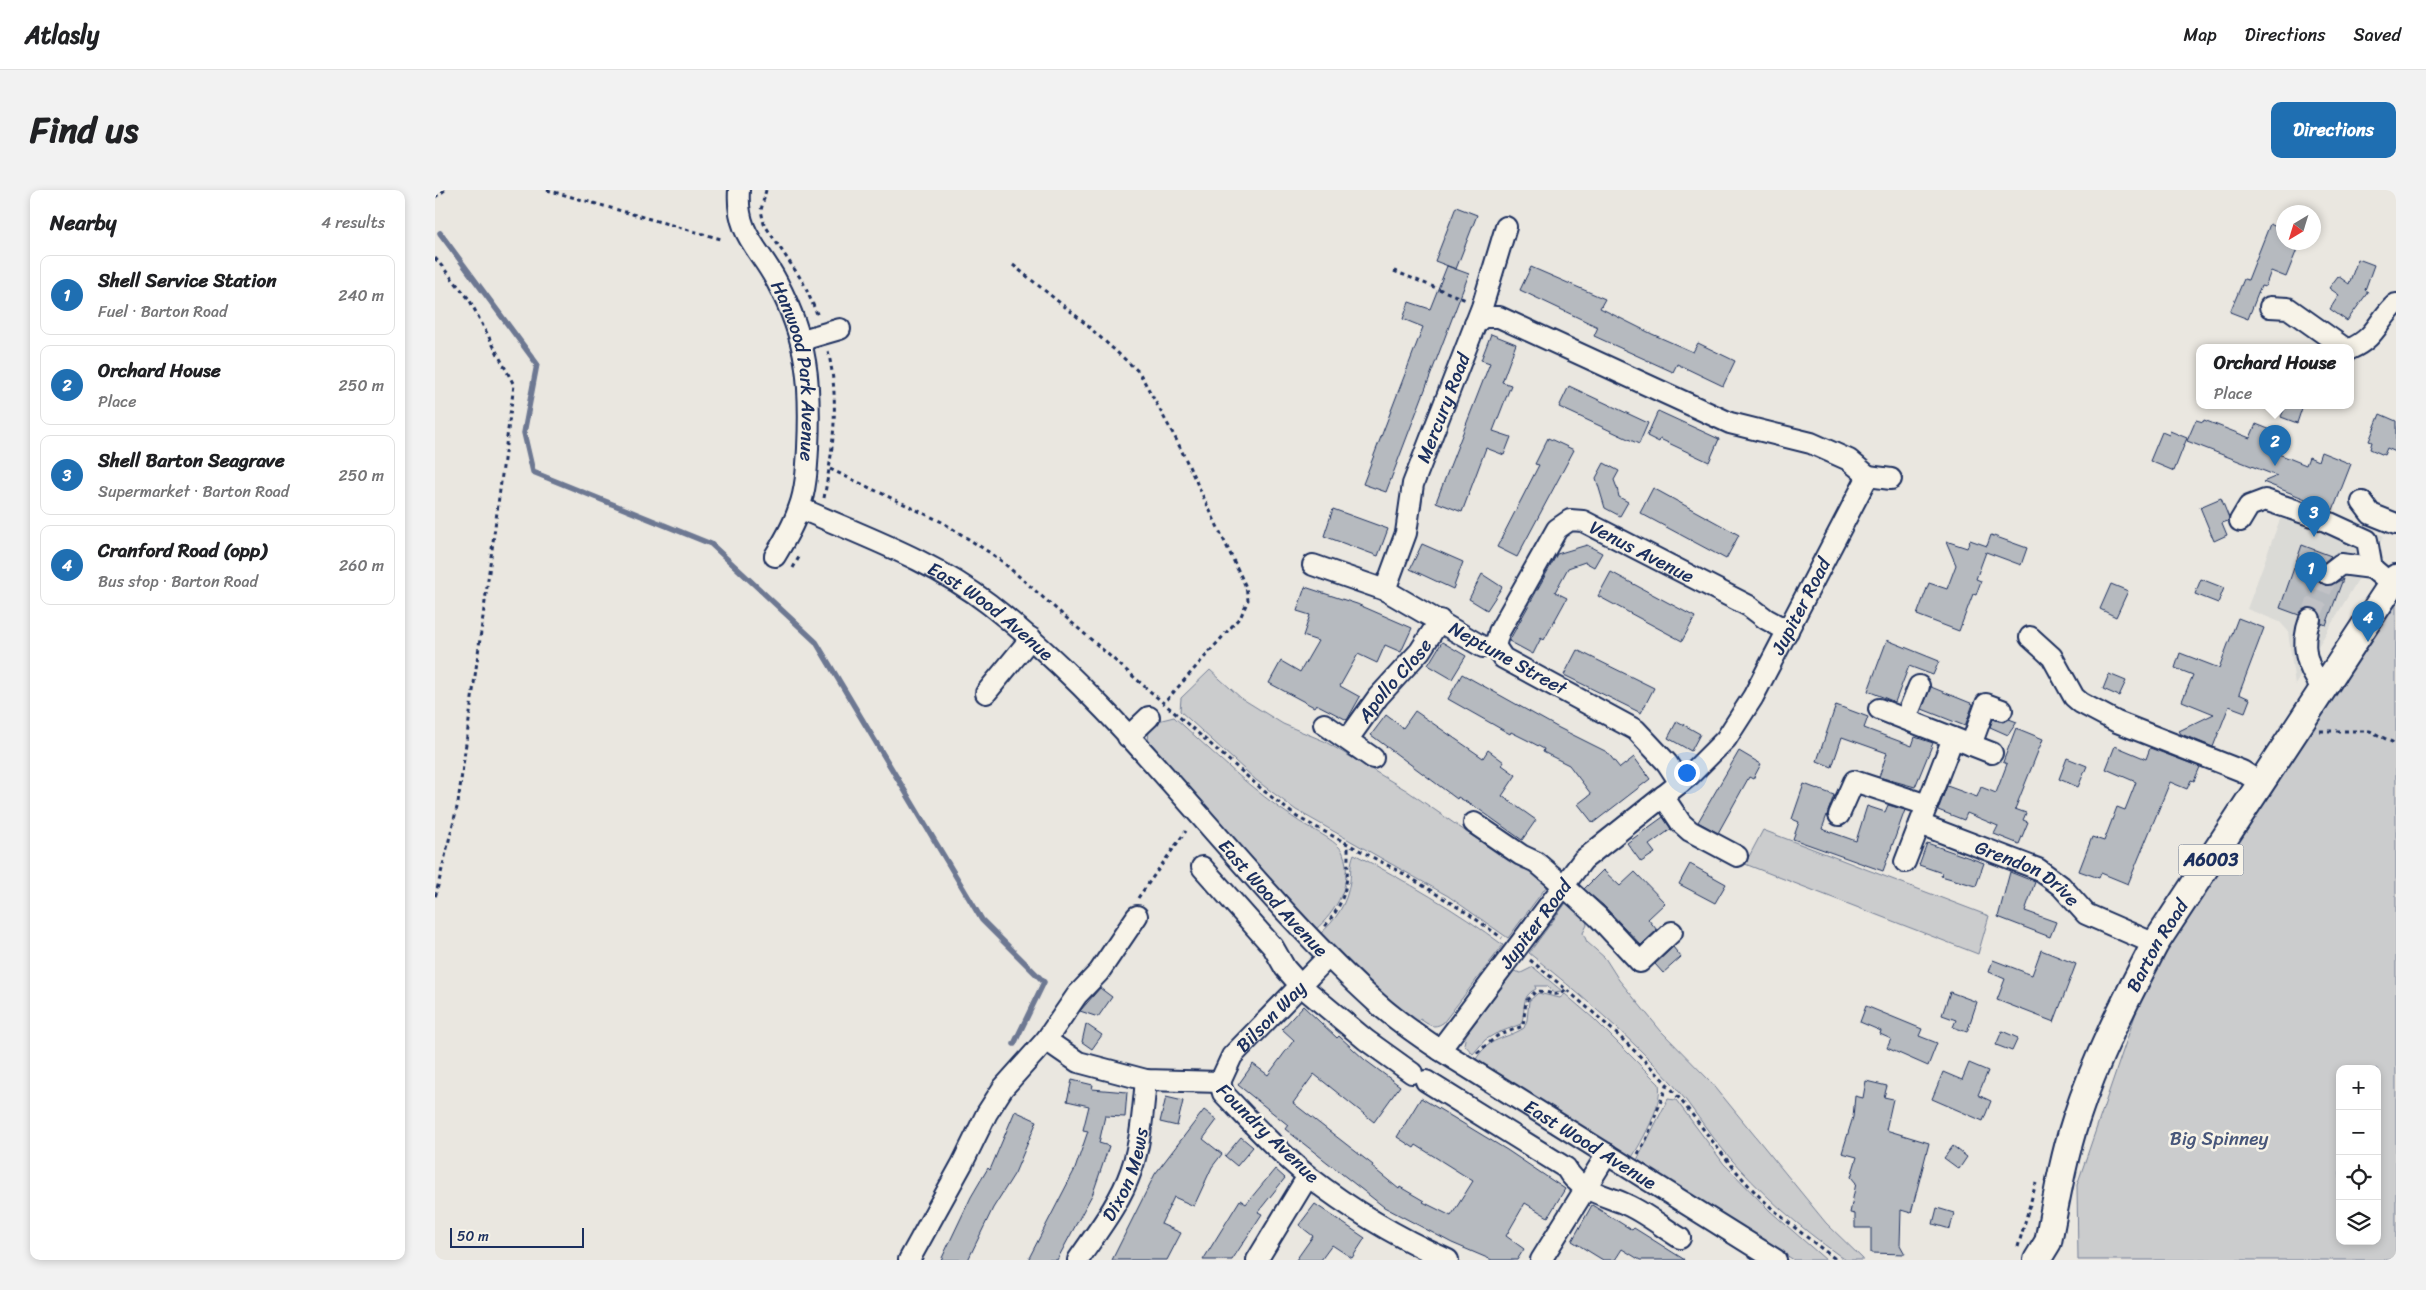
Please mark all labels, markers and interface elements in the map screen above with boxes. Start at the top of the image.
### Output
text: Atlasly [25,14,99,56]
text: Map [2184,19,2217,51]
text: Directions [2245,19,2326,51]
text: Saved [2354,19,2401,51]
text: Find us [30,99,138,161]
button: Directions [2271,102,2396,158]
text: Nearby [50,204,116,242]
north arrow [2276,205,2321,250]
text: 4 results [321,208,385,237]
text: Shell Service Station [98,264,276,297]
street label: Hanwood Park Avenue [762,274,825,463]
text: 1 [64,281,70,310]
text: 240 m [338,281,384,310]
text: Fuel · Barton Road [98,297,227,326]
popup [2196,344,2354,409]
text: Orchard House [2214,346,2336,379]
street label: Mercury Road [1406,347,1479,468]
text: Orchard House [98,354,221,387]
text: 2 [62,371,72,400]
text: 250 m [338,371,384,400]
text: Place [2214,379,2252,408]
text: Place [98,387,137,416]
pin: 2 [2259,425,2291,466]
text: Shell Barton Seagrave [98,444,285,477]
text: 3 [63,461,71,490]
text: 250 m [338,461,384,490]
text: Supermarket · Barton Road [98,477,289,506]
pin: 3 [2298,496,2330,537]
street label: Venus Avenue [1584,510,1701,592]
text: Cranford Road (opp) [98,534,267,567]
street label: Jupiter Road [1761,550,1840,661]
text: 4 [62,551,72,580]
text: 260 m [339,551,384,580]
street label: East Wood Avenue [922,552,1062,669]
pin: 1 [2295,552,2327,593]
text: Bus stop · Barton Road [98,567,258,596]
pin: 4 [2352,601,2384,642]
street label: Neptune Street [1443,612,1574,705]
street label: Apollo Close [1348,631,1441,730]
your location [1674,760,1700,786]
street label: Grendon Drive [1970,830,2089,914]
street label: East Wood Avenue [1210,831,1337,965]
road number: A6003 [2179,844,2243,876]
street label: Jupiter Road [1490,870,1581,977]
street label: Barton Road [2116,891,2198,998]
street label: Bilson Way [1227,972,1314,1060]
map controls [2336,1065,2381,1245]
button: + [2336,1065,2381,1110]
street label: Foundry Avenue [1208,1075,1328,1191]
street label: East Wood Avenue [1518,1090,1664,1198]
button: − [2336,1110,2381,1155]
park label: Big Spinney [2170,1122,2268,1155]
street label: Dixon Mews [1092,1125,1157,1228]
button: locate [2336,1155,2381,1200]
button: layers [2336,1200,2381,1245]
text: 50 m [457,1224,489,1249]
scale bar [450,1225,584,1248]

